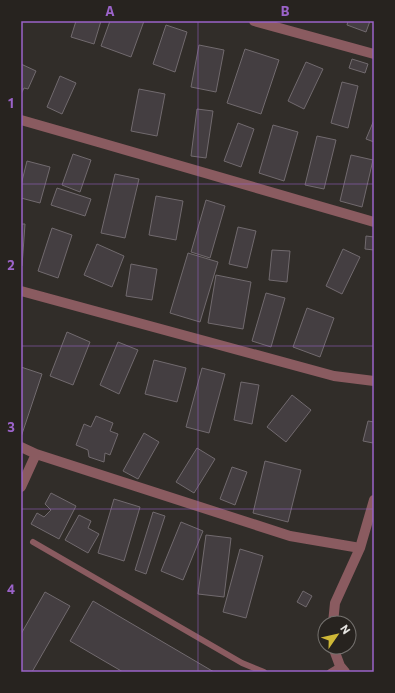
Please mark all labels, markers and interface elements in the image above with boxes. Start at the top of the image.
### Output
text: A [105,3,115,19]
text: B [281,3,290,19]
text: 1 [8,95,14,111]
text: 2 [7,257,15,273]
text: 3 [7,419,15,435]
text: 4 [7,581,15,597]
north arrow [317,615,357,655]
text: N [338,622,353,636]

